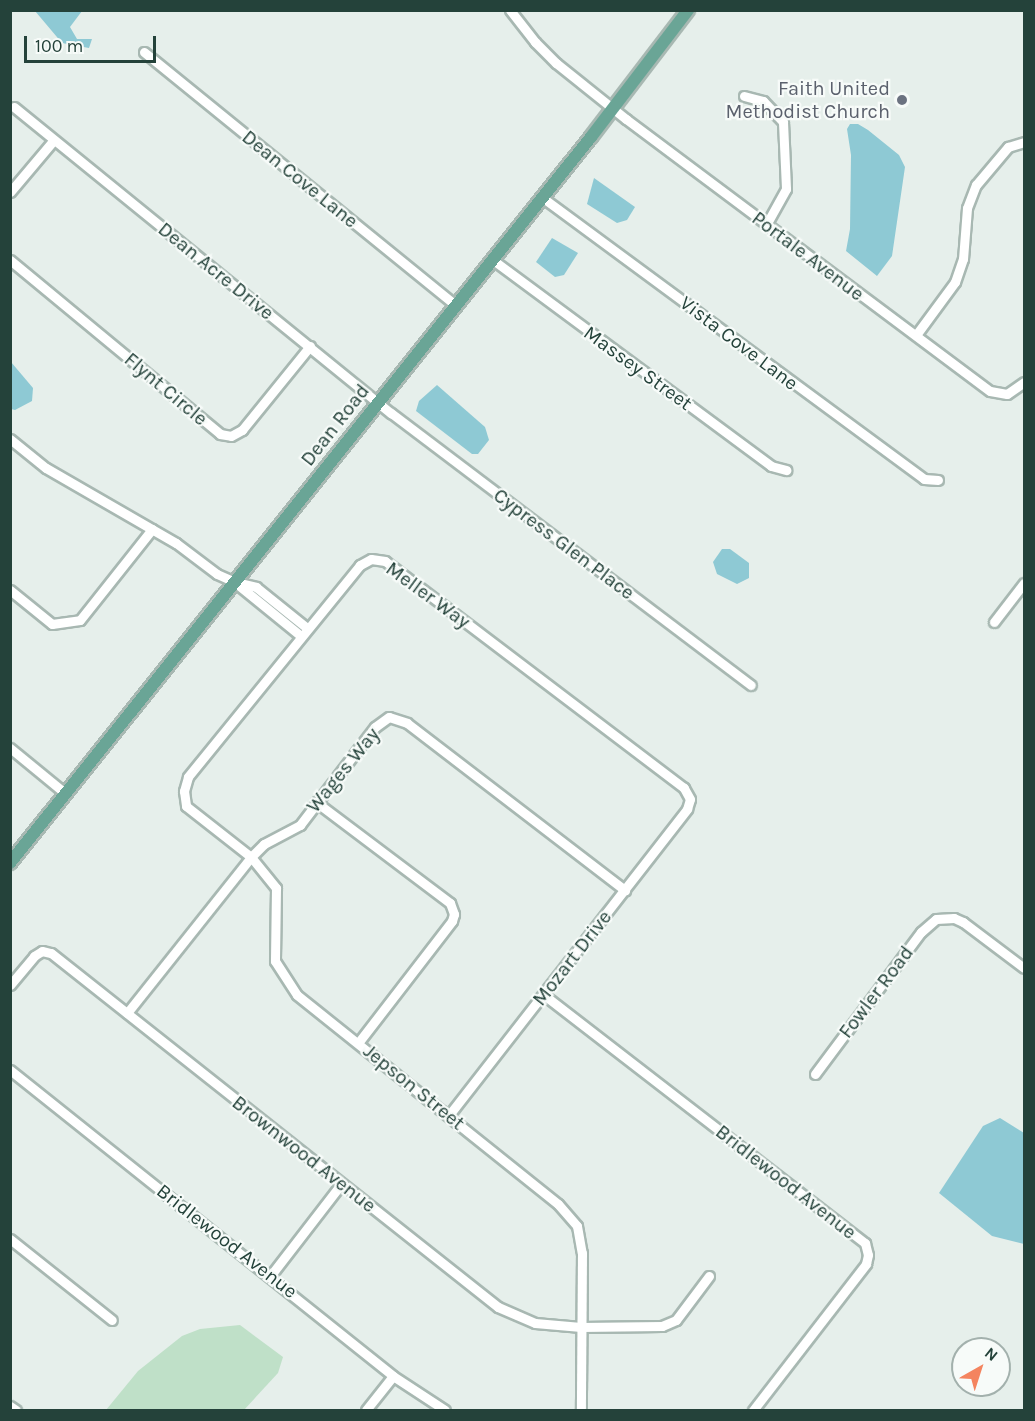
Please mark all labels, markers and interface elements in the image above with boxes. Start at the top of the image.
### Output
scale bar [27,24,159,62]
text: 100 m [35,35,83,57]
place label: Faith United Methodist Church [726,77,890,124]
marker: Faith United Methodist Church [895,93,909,107]
street label: Dean Cove Lane [237,125,363,233]
street label: Portale Avenue [747,206,869,306]
street label: Dean Acre Drive [153,217,279,325]
street label: Vista Cove Lane [675,291,803,395]
street label: Massey Street [579,321,697,415]
street label: Flynt Circle [119,347,213,431]
street label: Dean Road [296,379,374,471]
street label: Cypress Glen Place [489,483,639,605]
street label: Meller Way [381,556,475,634]
street label: Wages Way [301,723,385,817]
street label: Mozart Drive [527,905,617,1011]
street label: Fowler Road [834,941,918,1043]
street label: Jepson Street [359,1039,469,1135]
street label: Brownwood Avenue [227,1090,381,1218]
street label: Bridlewood Avenue [711,1120,861,1244]
street label: Bridlewood Avenue [152,1179,302,1303]
north arrow [951,1337,1011,1397]
text: N [981,1343,1002,1365]

